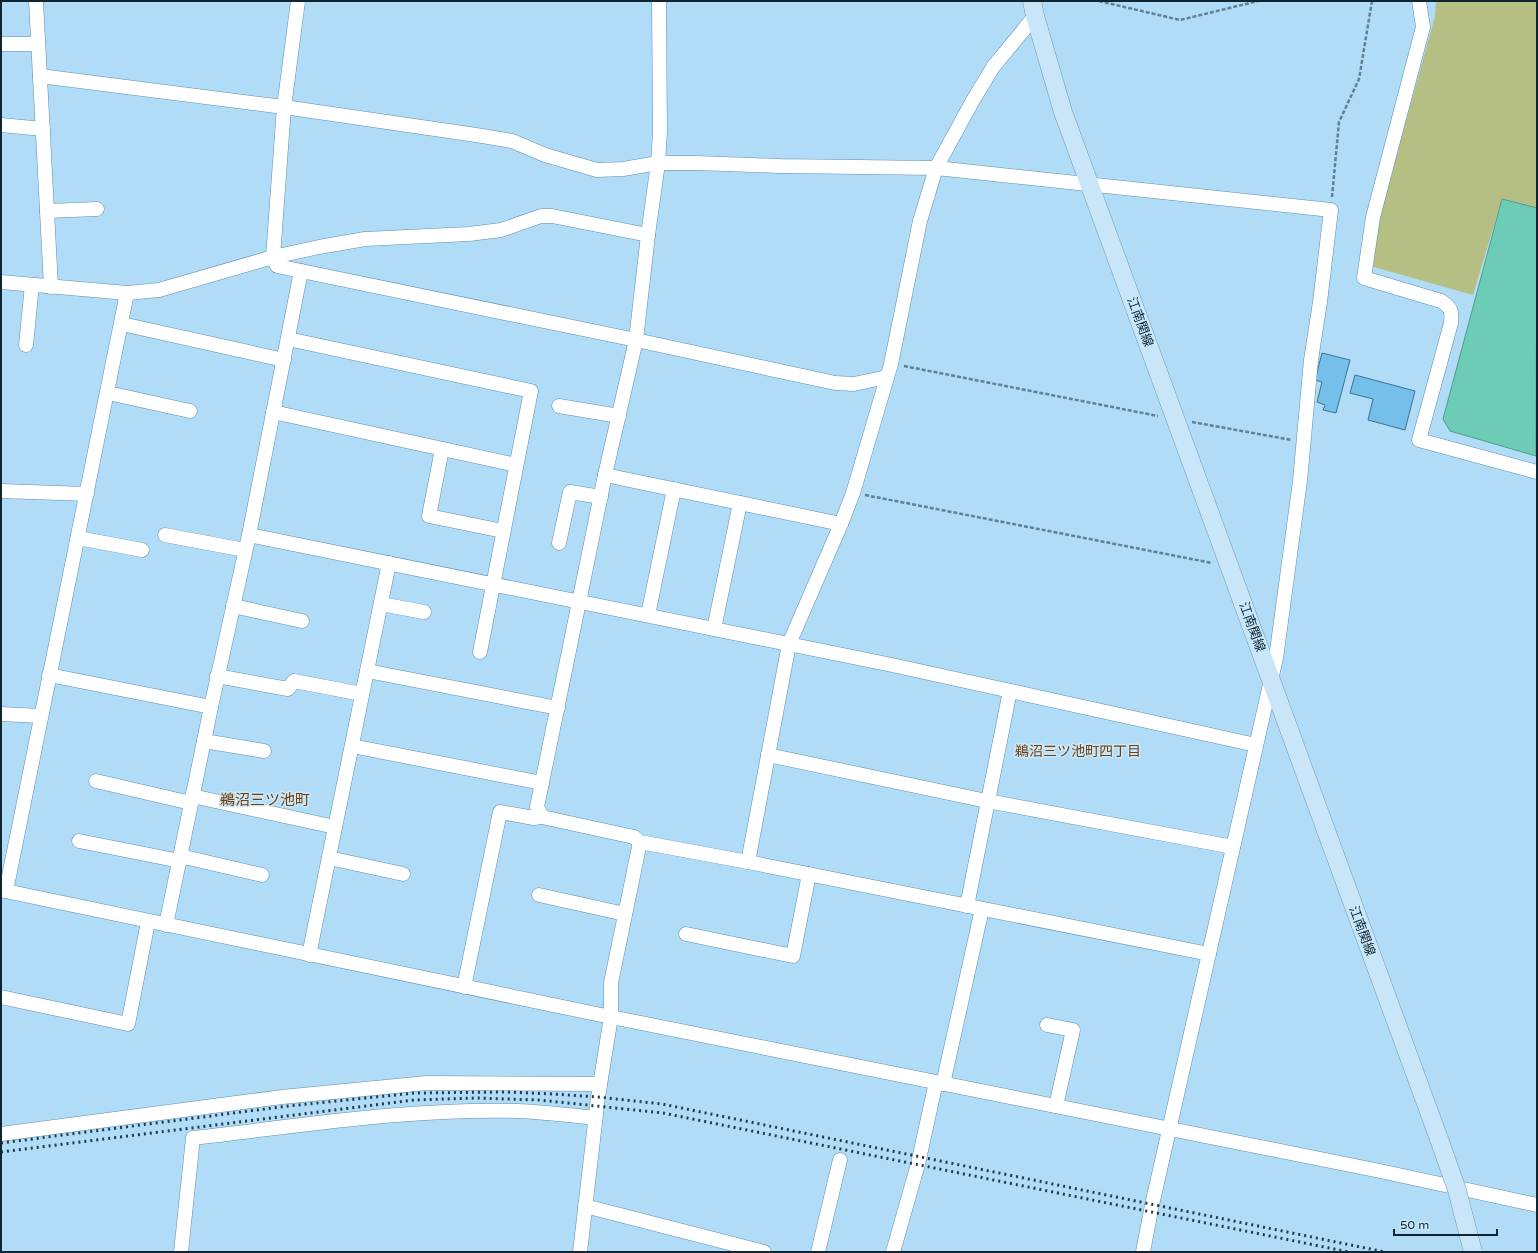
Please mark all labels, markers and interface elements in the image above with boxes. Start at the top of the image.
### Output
street label: 江南関線 [1124,295,1156,349]
street label: 江南関線 [1236,600,1268,654]
district label: 鵜沼三ツ池町四丁目 [1015,743,1141,760]
district label: 鵜沼三ツ池町 [220,791,310,809]
street label: 江南関線 [1346,904,1378,958]
scale bar [1394,1211,1497,1237]
text: 50 m [1400,1218,1429,1232]

